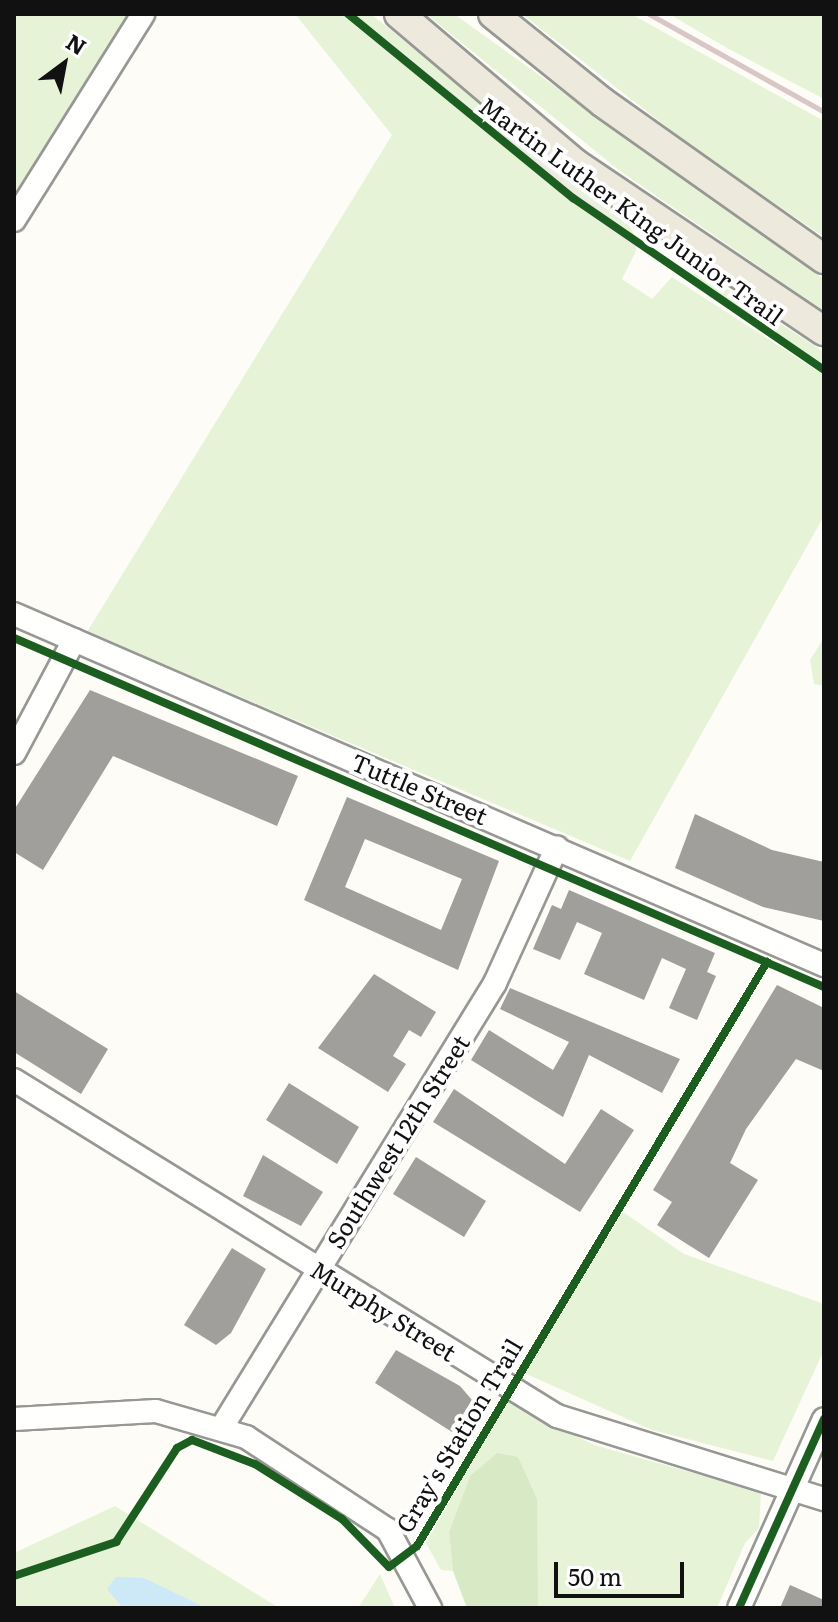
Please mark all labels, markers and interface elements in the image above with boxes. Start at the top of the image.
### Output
north arrow [24,24,104,104]
text: N [60,24,94,62]
street label: Martin Luther King Junior Trail [474,90,790,330]
street label: Tuttle Street [348,746,492,830]
street label: Southwest 12th Street [320,1029,474,1253]
street label: Murphy Street [306,1254,462,1366]
street label: Gray's Station Trail [389,1333,527,1537]
scale bar [558,1546,688,1596]
text: 50 m [568,1558,622,1593]

